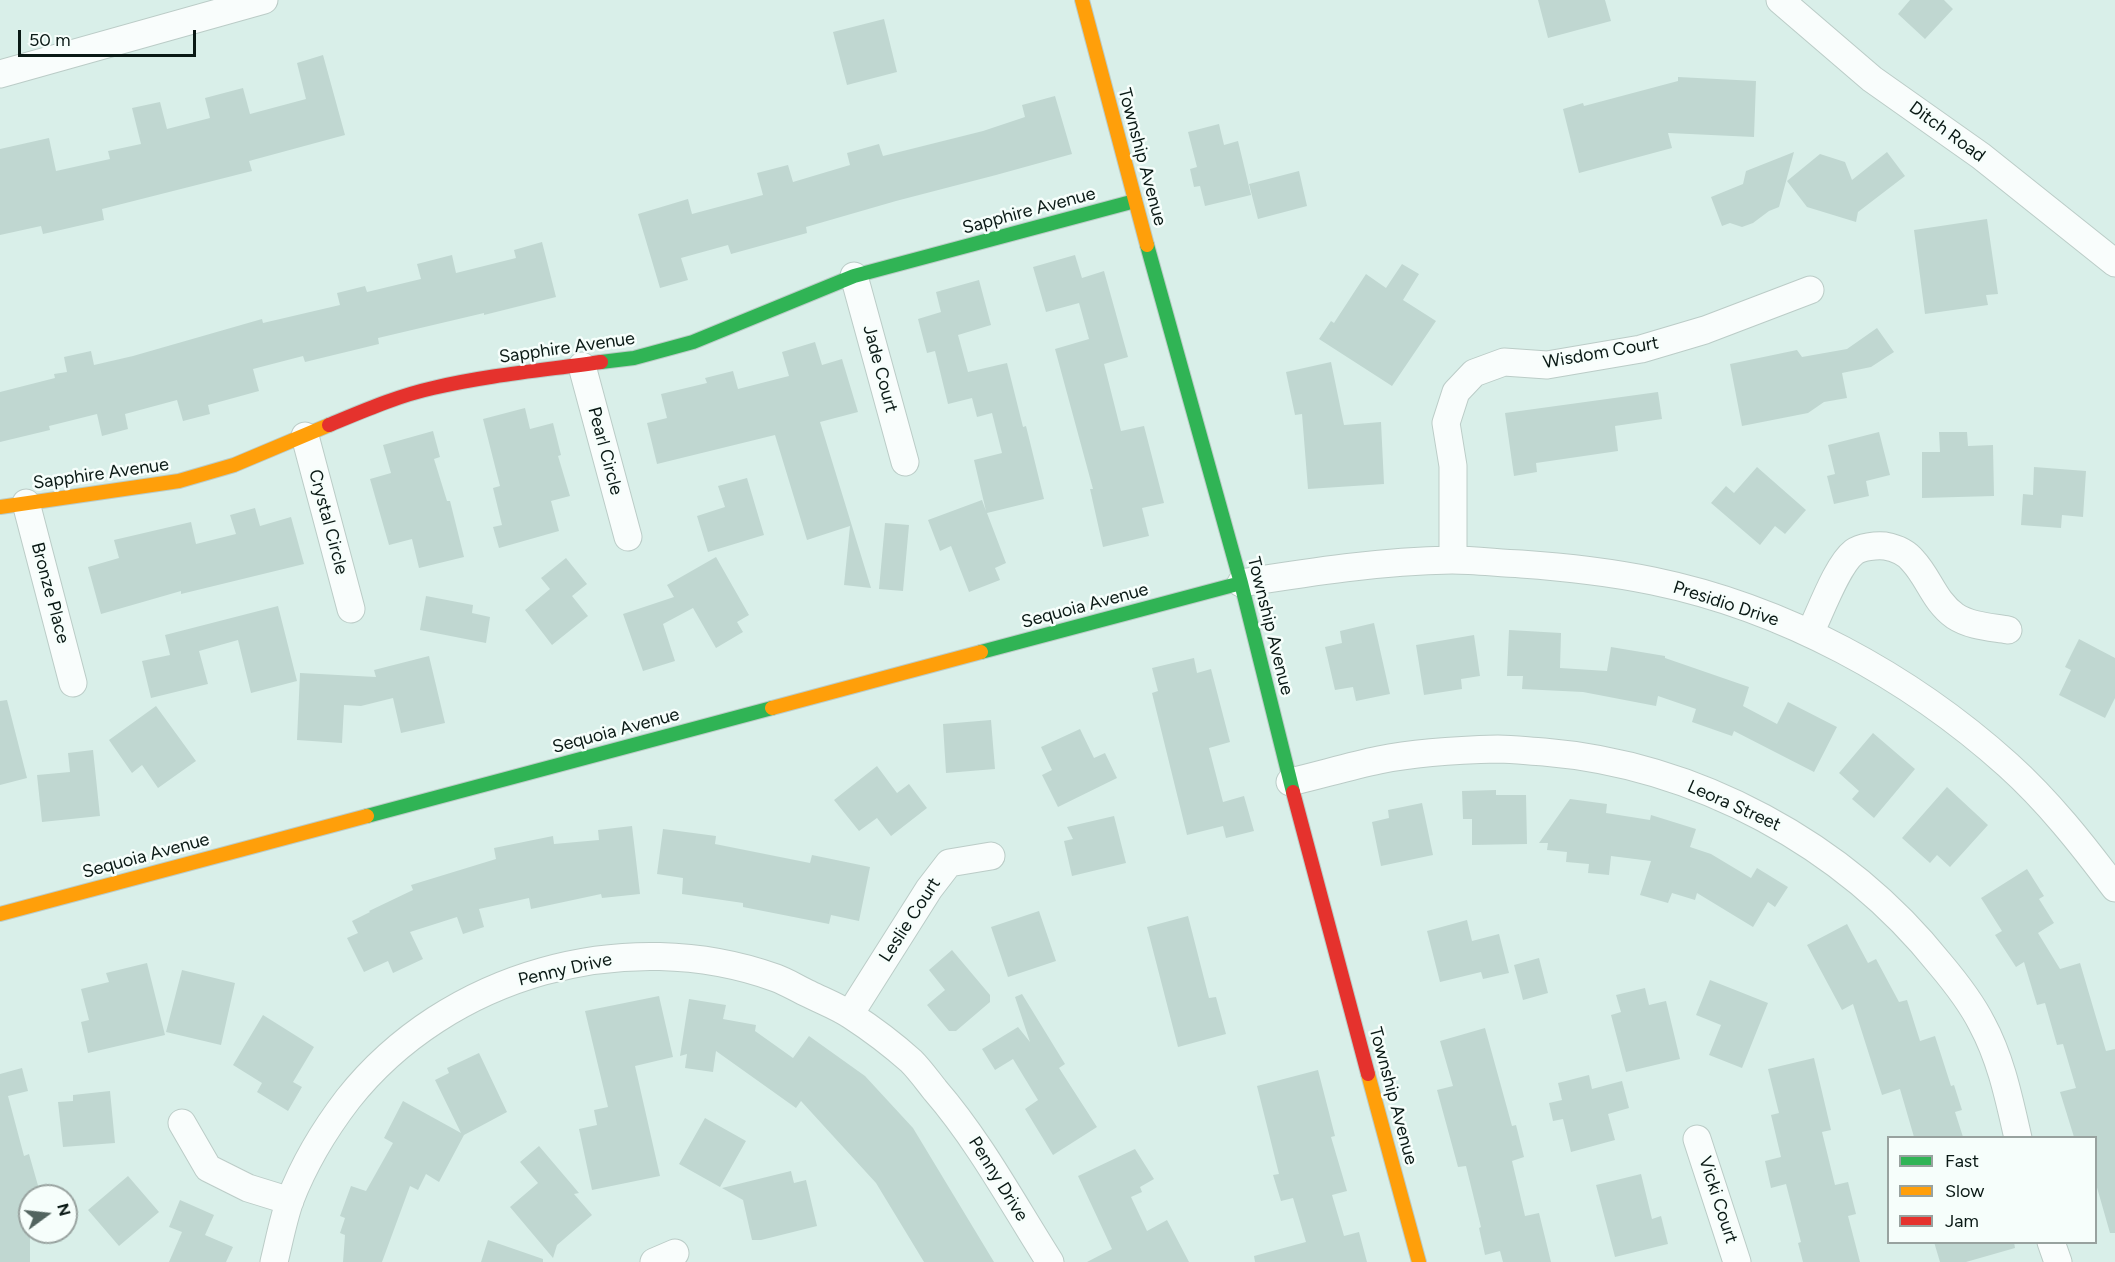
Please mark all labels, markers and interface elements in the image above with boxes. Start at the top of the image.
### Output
scale bar [21,18,200,56]
text: 50 m [29,29,71,51]
street label: Township Avenue [1113,86,1171,228]
street label: Ditch Road [1905,97,1989,167]
street label: Sapphire Avenue [960,183,1098,239]
street label: Jade Court [858,323,902,415]
street label: Sapphire Avenue [498,328,636,368]
street label: Wisdom Court [1542,332,1660,374]
street label: Pearl Circle [583,404,627,498]
street label: Sapphire Avenue [32,454,170,494]
street label: Crystal Circle [304,467,352,577]
street label: Bronze Place [26,540,74,646]
street label: Township Avenue [1242,555,1298,697]
street label: Presidio Drive [1670,577,1782,631]
street label: Sequoia Avenue [1019,579,1151,633]
street label: Sequoia Avenue [550,704,682,758]
street label: Leora Street [1684,776,1784,836]
street label: Sequoia Avenue [80,829,212,883]
street label: Leslie Court [875,874,945,966]
street label: Penny Drive [516,949,614,991]
street label: Township Avenue [1364,1025,1422,1167]
street label: Penny Drive [964,1133,1032,1225]
legend [1887,1136,2097,1244]
text: Fast [1945,1150,1979,1172]
street label: Vicki Court [1694,1154,1742,1246]
text: Slow [1945,1180,1984,1202]
north arrow [18,1184,78,1244]
text: N [53,1201,75,1218]
text: Jam [1945,1210,1979,1232]

